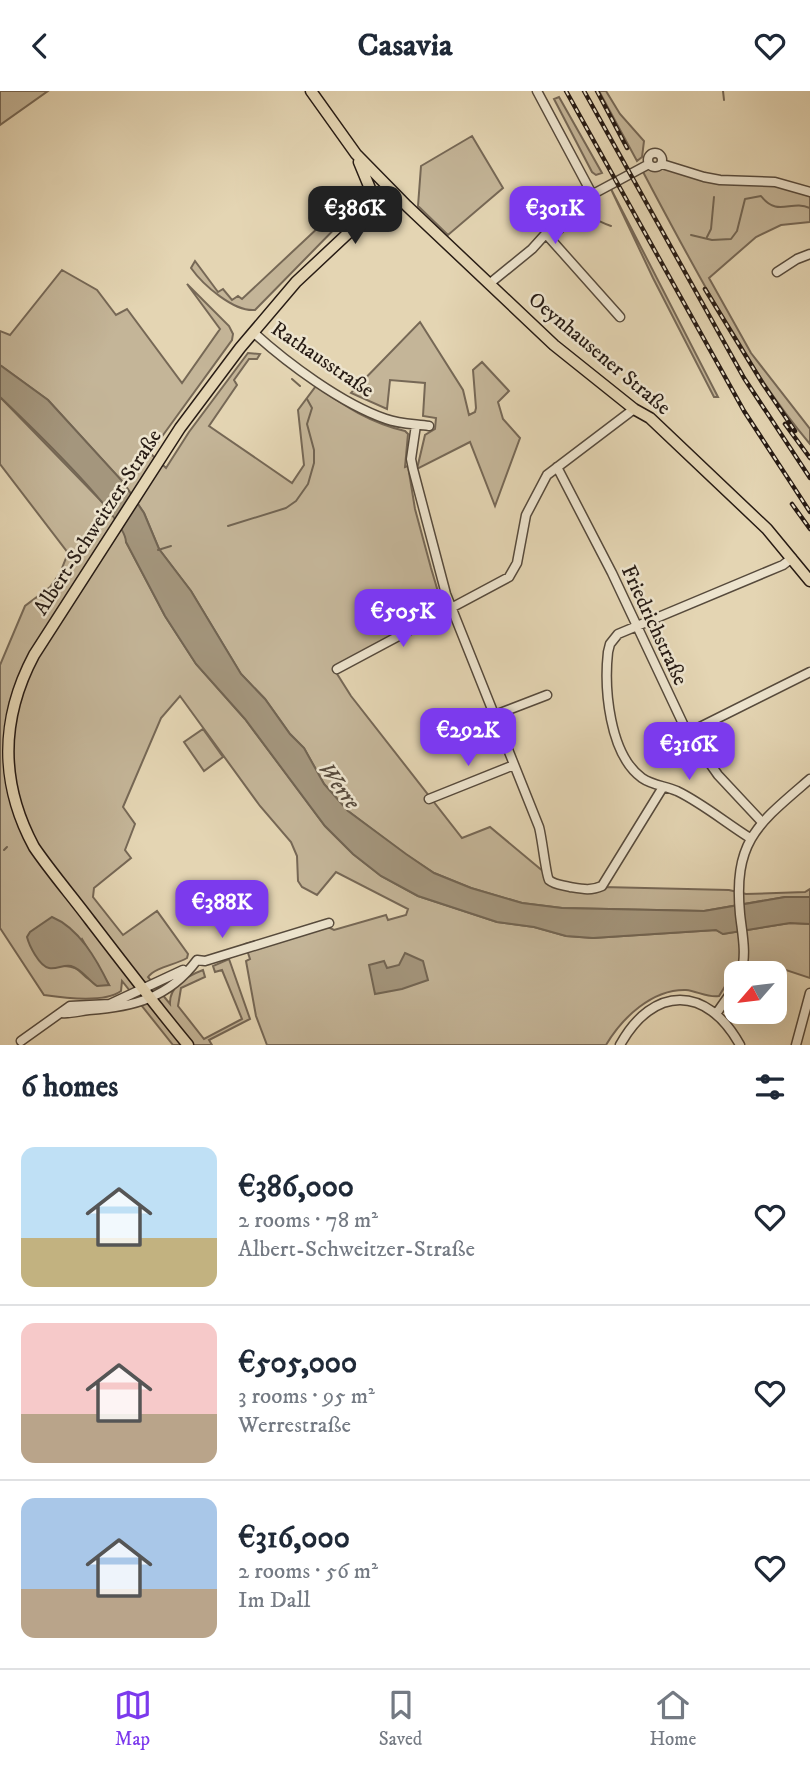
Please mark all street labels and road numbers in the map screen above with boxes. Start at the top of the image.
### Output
street label: Oeynhausener Straße [523,287,676,421]
street label: Rathausstraße [266,316,379,404]
street label: Albert-Schweitzer-Straße [28,424,168,620]
street label: Friedrichstraße [615,561,693,690]

